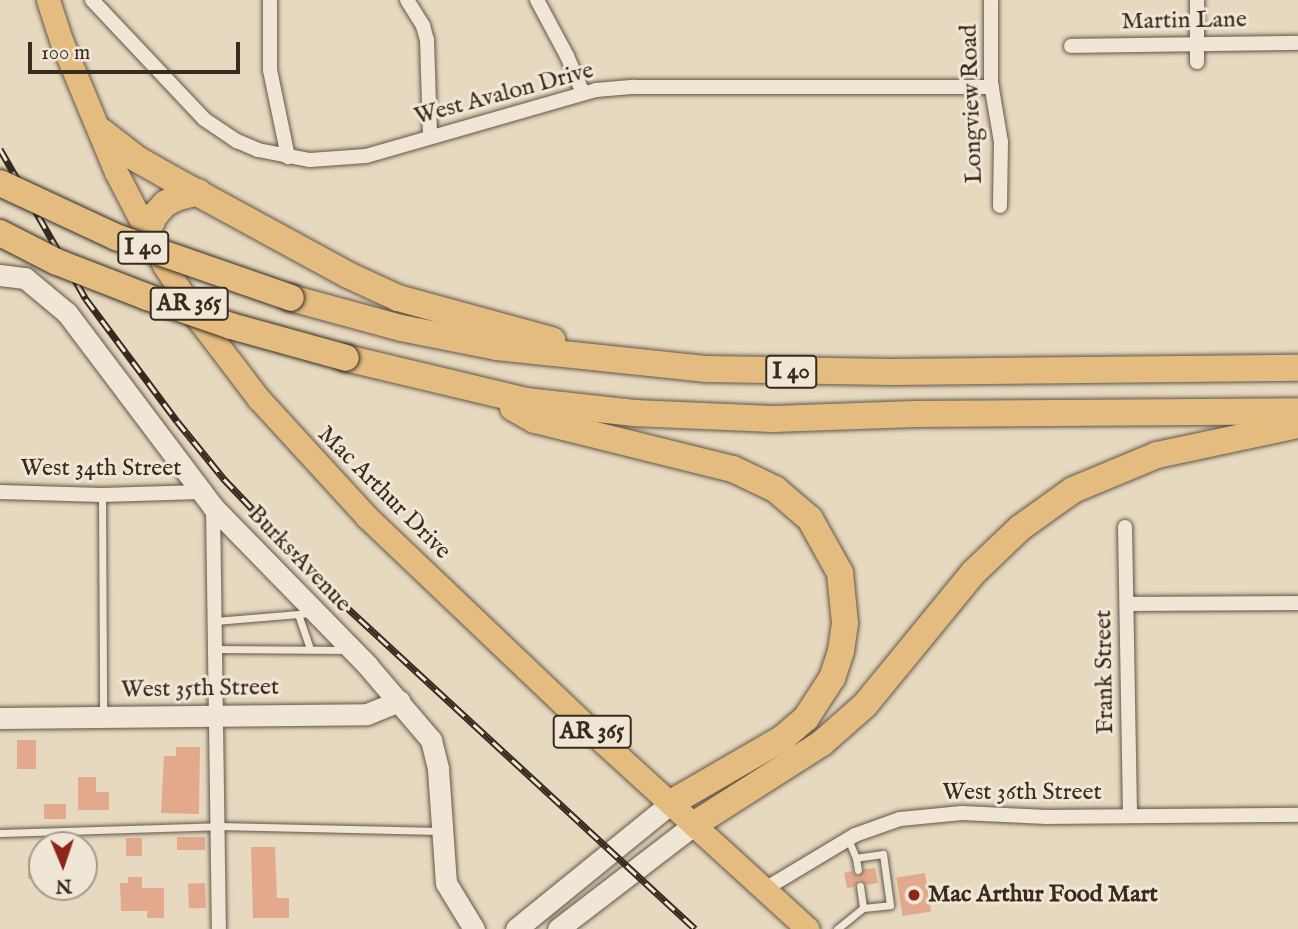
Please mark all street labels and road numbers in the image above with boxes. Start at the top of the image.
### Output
street label: Martin Lane [1121,6,1247,36]
street label: Longview Road [955,24,989,184]
street label: West Avalon Drive [411,56,597,132]
road number: I 40 [117,229,169,268]
road number: AR 365 [149,284,229,324]
road number: I 40 [765,352,817,392]
street label: Mac Arthur Drive [311,420,457,566]
street label: West 34th Street [20,455,182,483]
street label: Burks Avenue [241,500,357,618]
street label: Frank Street [1090,609,1120,735]
street label: West 35th Street [121,673,279,705]
road number: AR 365 [552,712,632,752]
street label: West 36th Street [942,779,1102,807]

